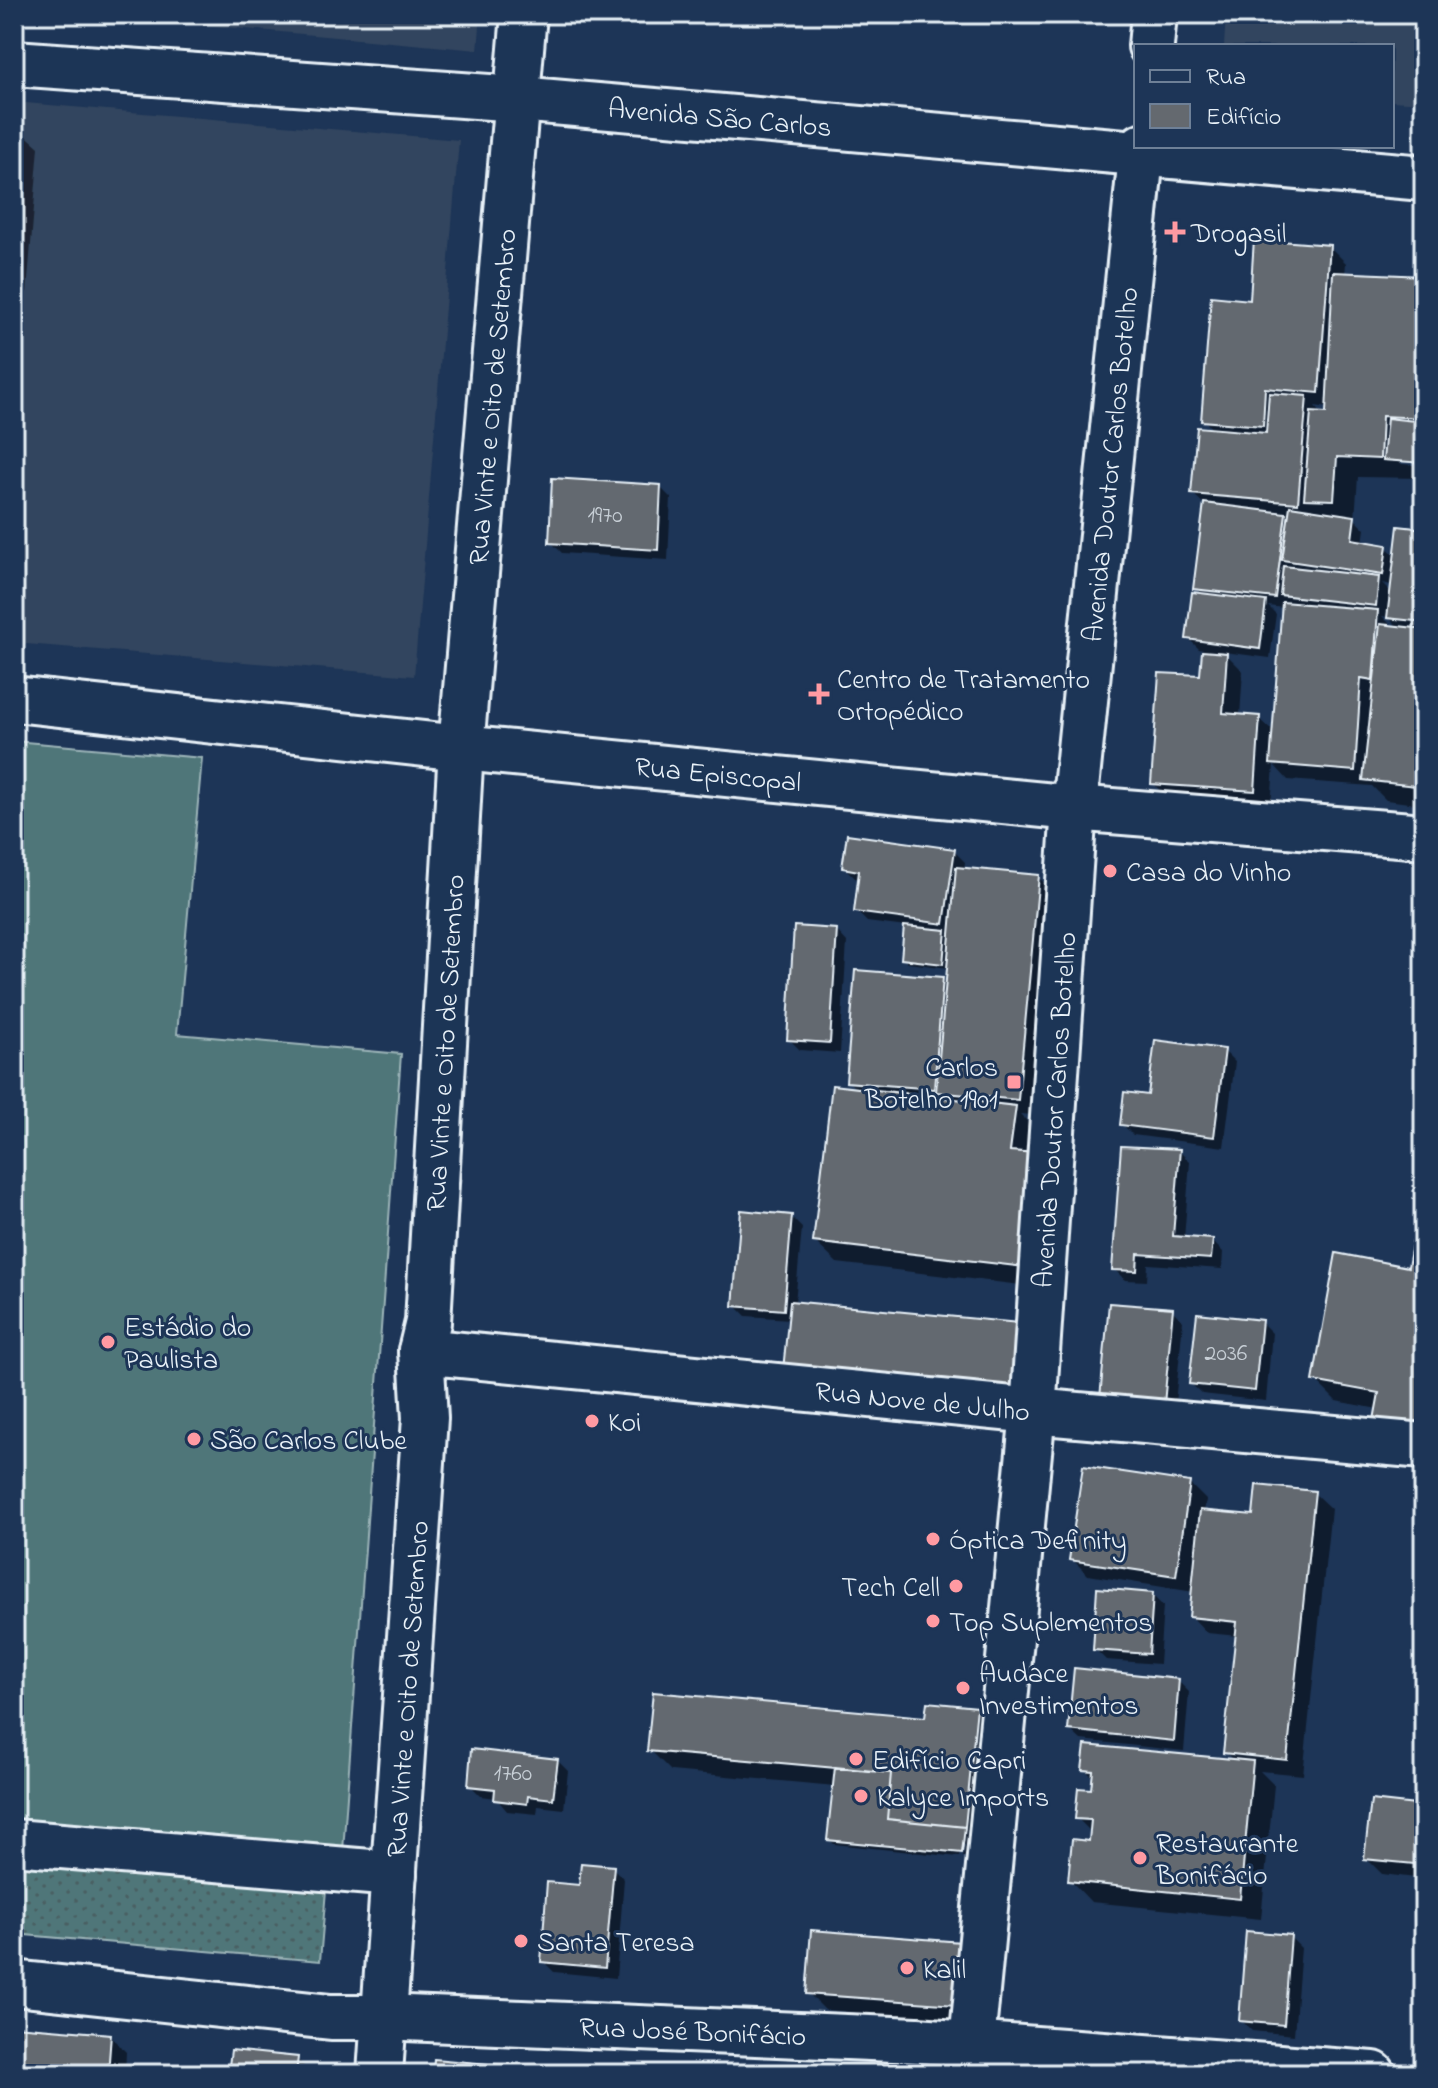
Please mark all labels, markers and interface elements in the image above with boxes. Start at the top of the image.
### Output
legend [1134,44,1394,148]
text: Rua [1206,61,1246,96]
street label: Avenida São Carlos [606,90,833,150]
text: Edifício [1206,101,1281,136]
place label: Drogasil [1190,215,1287,256]
marker: Drogasil [1166,223,1184,241]
street label: Rua Vinte e Oito de Setembro [460,227,529,567]
street label: Avenida Doutor Carlos Botelho [1074,285,1151,644]
house number: 1970 [587,499,623,534]
place label: Centro de Tratamento Ortopédico [837,661,1090,734]
marker: Centro de Tratamento Ortopédico [808,683,830,705]
street label: Rua Episcopal [633,748,803,805]
place label: Casa do Vinho [1126,854,1291,895]
marker: Casa do Vinho [1101,862,1119,880]
street label: Rua Vinte e Oito de Setembro [417,873,478,1213]
street label: Avenida Doutor Carlos Botelho [1024,931,1090,1289]
place label: Carlos Botelho 1901 [864,1049,998,1122]
marker: Carlos Botelho 1901 [1005,1073,1023,1091]
place label: Estádio do Paulista [124,1309,251,1382]
marker: Estádio do Paulista [99,1333,117,1351]
house number: 2036 [1205,1337,1248,1372]
street label: Rua Nove de Julho [813,1373,1032,1435]
place label: Koi [608,1404,641,1445]
marker: Koi [583,1412,601,1430]
place label: São Carlos Clube [210,1422,407,1463]
marker: São Carlos Clube [185,1430,203,1448]
street label: Rua Vinte e Oito de Setembro [378,1519,442,1859]
place label: Óptica Definity [949,1522,1127,1563]
marker: Óptica Definity [924,1530,942,1548]
place label: Tech Cell [841,1569,940,1610]
marker: Tech Cell [947,1577,965,1595]
place label: Top Suplementos [949,1604,1153,1645]
marker: Top Suplementos [924,1612,942,1630]
place label: Audace Investimentos [979,1655,1139,1728]
marker: Audace Investimentos [954,1679,972,1697]
place label: Edifício Capri [872,1742,1026,1783]
marker: Edifício Capri [847,1750,865,1768]
house number: 1760 [494,1757,532,1792]
place label: Kalyce Imports [877,1779,1049,1820]
marker: Kalyce Imports [852,1787,870,1805]
place label: Restaurante Bonifácio [1155,1825,1299,1898]
marker: Restaurante Bonifácio [1131,1849,1149,1867]
place label: Santa Teresa [537,1924,695,1965]
marker: Santa Teresa [512,1932,530,1950]
place label: Kalil [923,1951,966,1992]
marker: Kalil [898,1959,916,1977]
street label: Rua José Bonifácio [578,2008,807,2059]

